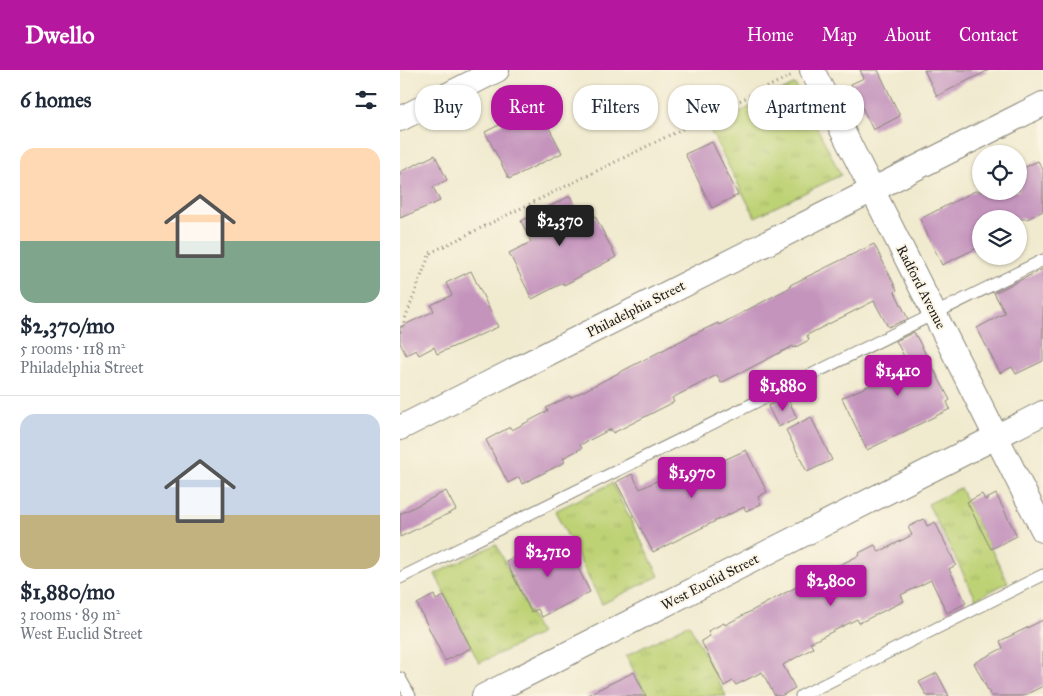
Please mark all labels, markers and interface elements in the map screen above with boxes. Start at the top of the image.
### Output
text: Dwello [25,20,95,50]
text: Home [747,24,794,46]
text: Map [822,24,857,46]
text: About [885,24,931,46]
text: Contact [959,24,1018,46]
chip: Buy [415,85,481,130]
chip: Rent [491,85,563,130]
chip: Filters [573,85,658,130]
chip: New [668,85,738,130]
chip: Apartment [748,85,864,130]
icon: filters [352,86,380,114]
text: 6 homes [20,87,92,113]
map controls [972,145,1027,265]
button: locate [972,145,1027,200]
icon: home [155,181,245,271]
pin: $2,370 [519,204,601,247]
button: layers [972,210,1027,265]
text: $2,370 [537,211,583,230]
street label: Radford Avenue [893,242,949,332]
street label: Philadelphia Street [584,277,688,341]
text: $2,370/mo [20,313,115,339]
text: 5 rooms · 118 m² [20,339,125,358]
pin: $1,410 [857,354,939,397]
text: Philadelphia Street [20,358,144,377]
text: $1,410 [876,361,920,380]
pin: $1,880 [742,370,824,412]
text: $1,880 [760,376,806,395]
icon: home [155,446,245,536]
pin: $1,970 [651,456,733,499]
text: $1,970 [669,463,715,482]
pin: $2,710 [507,536,589,578]
text: $2,710 [525,542,571,561]
street label: West Euclid Street [658,550,762,614]
pin: $2,800 [790,564,872,607]
text: $2,800 [806,571,856,590]
text: $1,880/mo [20,579,115,605]
text: 3 rooms · 89 m² [20,605,120,624]
text: West Euclid Street [20,624,143,643]

